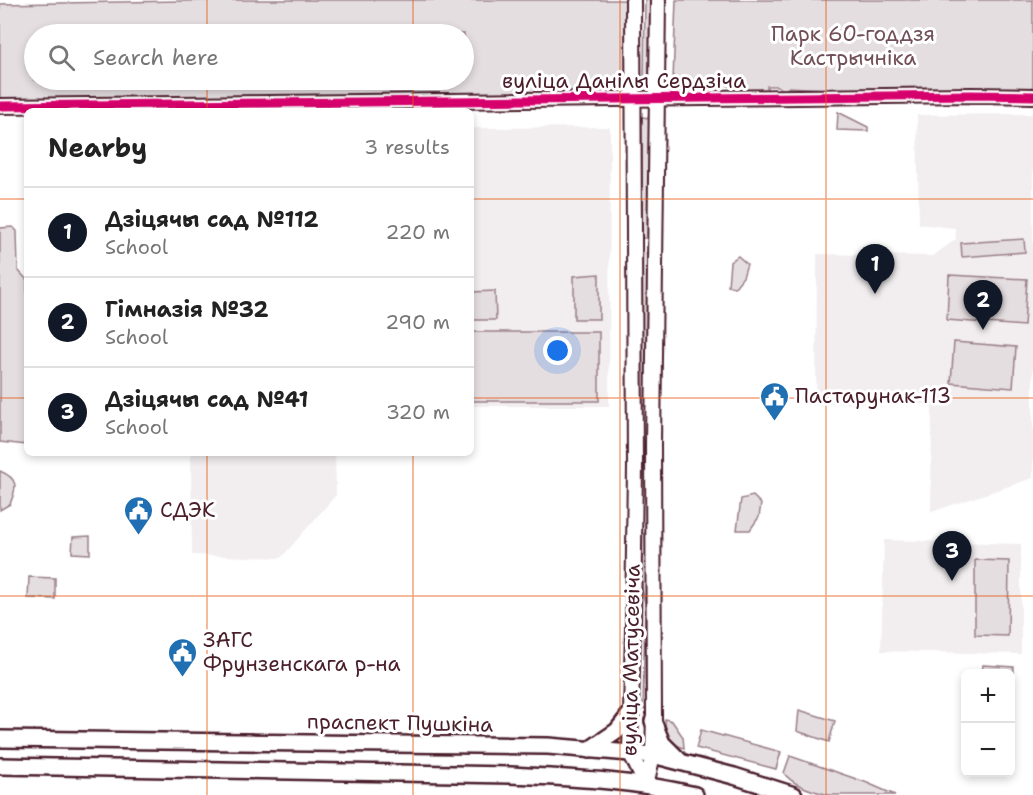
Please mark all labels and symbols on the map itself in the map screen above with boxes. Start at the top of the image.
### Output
park label: Парк 60-годдзя Кастрычніка [771,20,935,72]
street label: вуліца Данілы Сердзіча [502,67,746,95]
pin: 1 [856,244,894,294]
pin: 2 [964,280,1002,330]
your location [543,336,572,365]
public building icon: Пастарунак-113 [758,380,790,422]
place label: Пастарунак-113 [795,382,951,410]
public building icon: СДЭК [123,494,155,536]
place label: СДЭК [160,496,216,524]
pin: 3 [932,532,972,581]
street label: вуліца Матусевіча [615,564,647,756]
place label: ЗАГС Фрунзенскага р-на [203,626,401,678]
public building icon: ЗАГС Фрунзенскага р-на [166,636,198,678]
street label: праспект Пушкіна [307,707,493,739]

